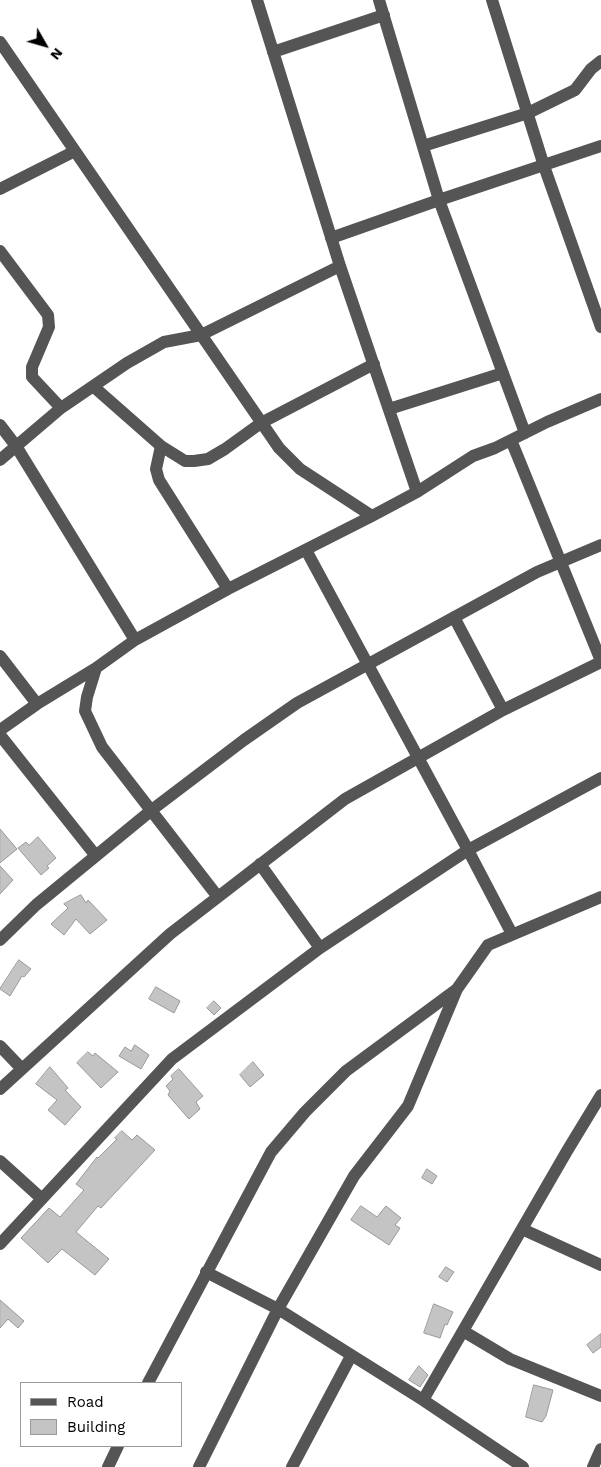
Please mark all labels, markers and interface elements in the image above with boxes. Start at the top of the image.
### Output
north arrow [20,20,70,70]
text: N [47,45,66,63]
legend [20,1382,182,1447]
text: Road [67,1393,104,1411]
text: Building [67,1418,125,1436]

